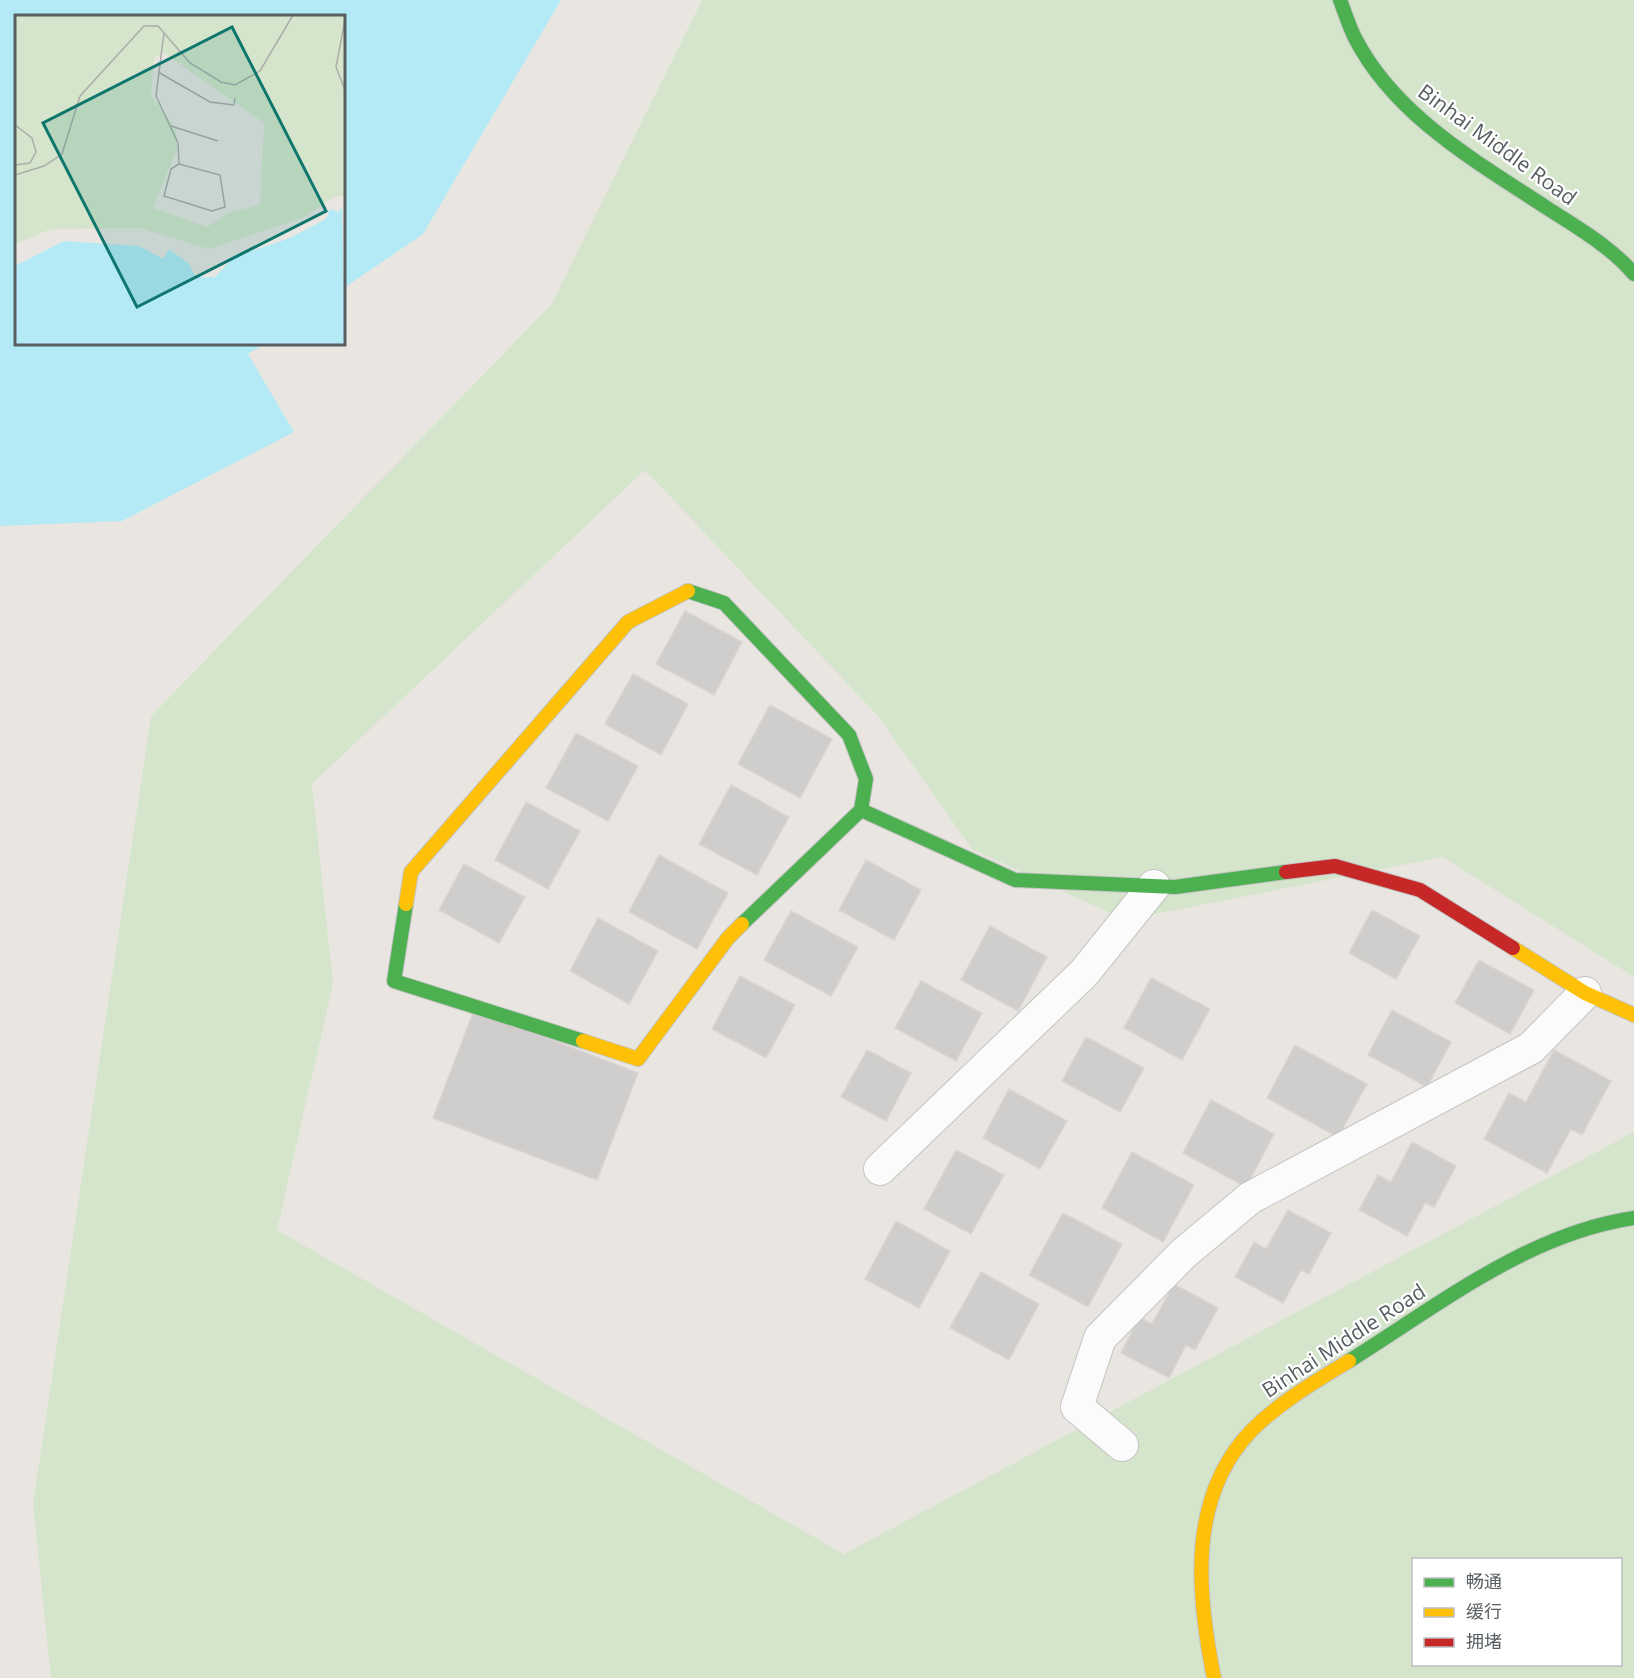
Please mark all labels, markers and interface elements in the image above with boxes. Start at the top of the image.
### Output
inset map [15,15,345,345]
street label: Binhai Middle Road [1413,77,1583,211]
street label: Binhai Middle Road [1256,1277,1431,1404]
legend [1412,1558,1622,1666]
text: 畅通 [1466,1569,1502,1593]
text: 缓行 [1466,1599,1502,1623]
text: 拥堵 [1466,1629,1502,1653]

